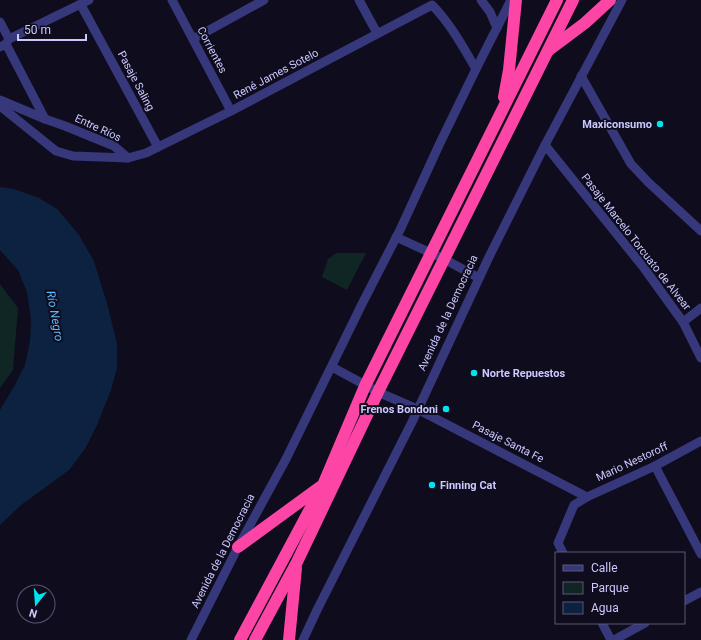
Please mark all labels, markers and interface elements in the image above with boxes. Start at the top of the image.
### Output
scale bar [18,16,86,42]
text: 50 m [24,23,51,37]
street label: Corrientes [194,25,230,76]
street label: René James Sotelo [231,46,321,102]
street label: Pasaje Saling [115,49,157,113]
street label: Entre Ríos [73,112,123,144]
place label: Maxiconsumo [582,118,652,131]
marker: Maxiconsumo [655,119,665,129]
street label: Pasaje Marcelo Torcuato de Alvear [579,171,694,313]
street label: Avenida de la Democracia [415,253,481,373]
water label: Río Negro [44,290,66,343]
place label: Norte Repuestos [482,367,565,380]
marker: Norte Repuestos [469,368,479,378]
place label: Frenos Bondoni [361,403,438,416]
marker: Frenos Bondoni [441,404,451,414]
street label: Pasaje Santa Fe [470,418,546,466]
street label: Mario Nestoroff [594,440,670,484]
place label: Finning Cat [440,479,496,492]
marker: Finning Cat [427,480,437,490]
street label: Avenida de la Democracia [189,492,258,610]
legend [555,552,685,624]
text: Calle [591,561,618,575]
text: Parque [591,581,629,595]
north arrow [16,584,56,624]
text: Agua [591,601,619,615]
text: N [27,606,39,620]

